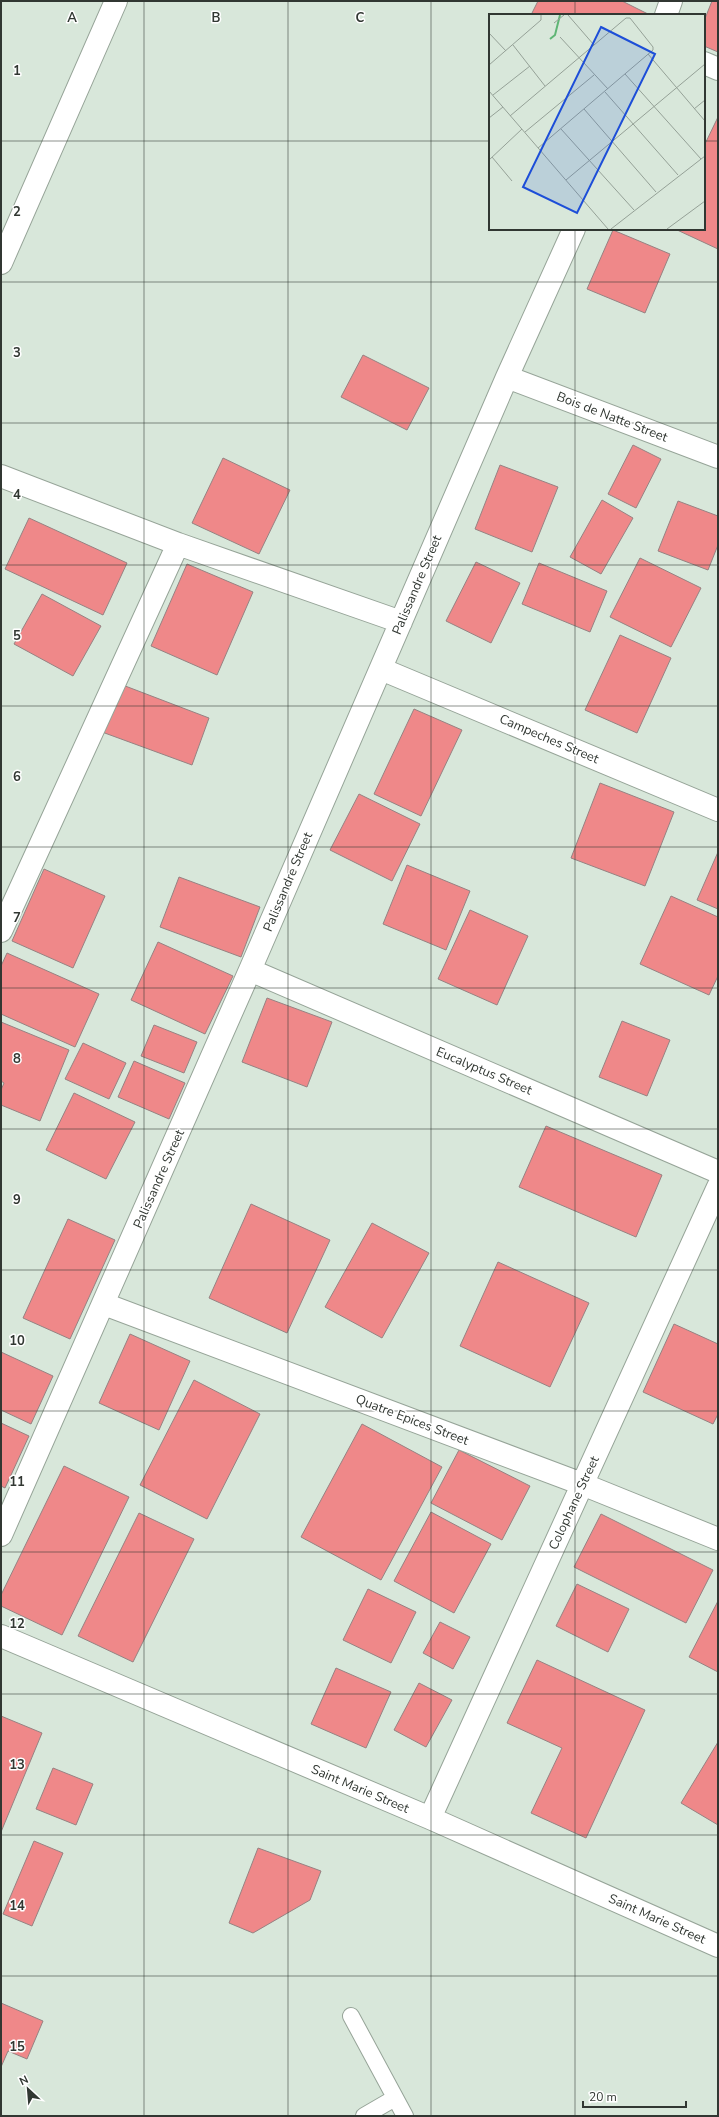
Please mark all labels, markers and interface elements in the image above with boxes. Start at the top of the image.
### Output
text: A [67,9,77,27]
text: B [212,9,221,27]
text: C [356,9,365,27]
inset map [489,14,705,230]
text: 1 [13,62,21,80]
text: 2 [13,203,21,221]
text: 3 [13,344,21,362]
street label: Bois de Natte Street [554,388,671,447]
text: 4 [13,486,21,504]
street label: Palissandre Street [388,532,446,637]
text: 5 [13,627,21,645]
street label: Campeches Street [496,710,602,768]
text: 6 [13,768,21,786]
street label: Palissandre Street [259,829,317,934]
text: 7 [13,909,21,927]
street label: Eucalyptus Street [433,1043,535,1099]
text: 8 [13,1050,21,1068]
street label: Palissandre Street [129,1126,189,1231]
text: 9 [13,1191,21,1209]
text: 10 [9,1332,25,1350]
street label: Quatre Epices Street [353,1390,471,1450]
street label: Colophane Street [544,1453,604,1553]
text: 11 [9,1473,25,1491]
text: 12 [9,1615,25,1633]
text: 13 [9,1756,25,1774]
street label: Saint Marie Street [308,1760,412,1818]
street label: Saint Marie Street [606,1890,709,1949]
text: 14 [9,1897,25,1915]
text: 15 [9,2038,25,2056]
north arrow [8,2069,48,2109]
text: N [17,2072,31,2089]
scale bar [583,2083,686,2109]
text: 20 m [589,2089,617,2105]

